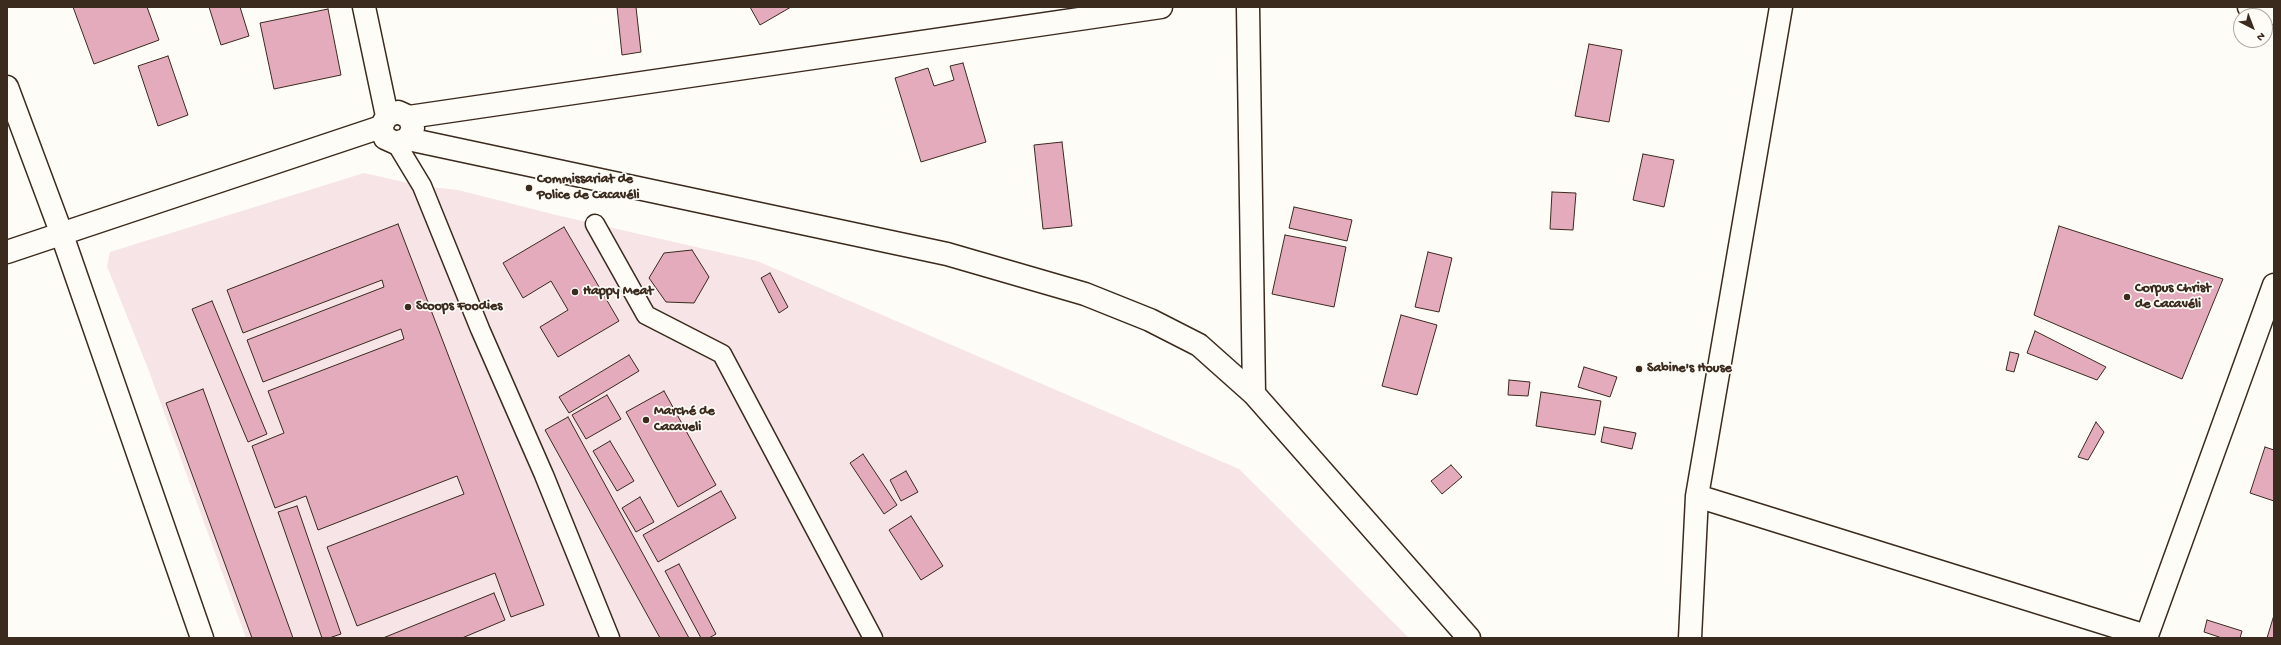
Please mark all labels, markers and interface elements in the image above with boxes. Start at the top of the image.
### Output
north arrow [2233,8,2273,48]
text: N [2254,29,2267,43]
place label: Commissariat de Police de Cacavéli [537,172,640,204]
marker: Commissariat de Police de Cacavéli [524,183,534,193]
place label: Corpus Christ de Cacavéli [2135,281,2211,314]
place label: Happy Meat [583,284,653,300]
marker: Happy Meat [570,287,580,297]
marker: Corpus Christ de Cacavéli [2122,292,2132,302]
place label: Scoops Foodies [416,299,502,315]
marker: Scoops Foodies [403,302,413,312]
place label: Sabine's House [1647,361,1732,377]
marker: Sabine's House [1634,364,1644,374]
place label: Marché de Cacaveli [654,404,715,436]
marker: Marché de Cacaveli [641,415,651,425]

